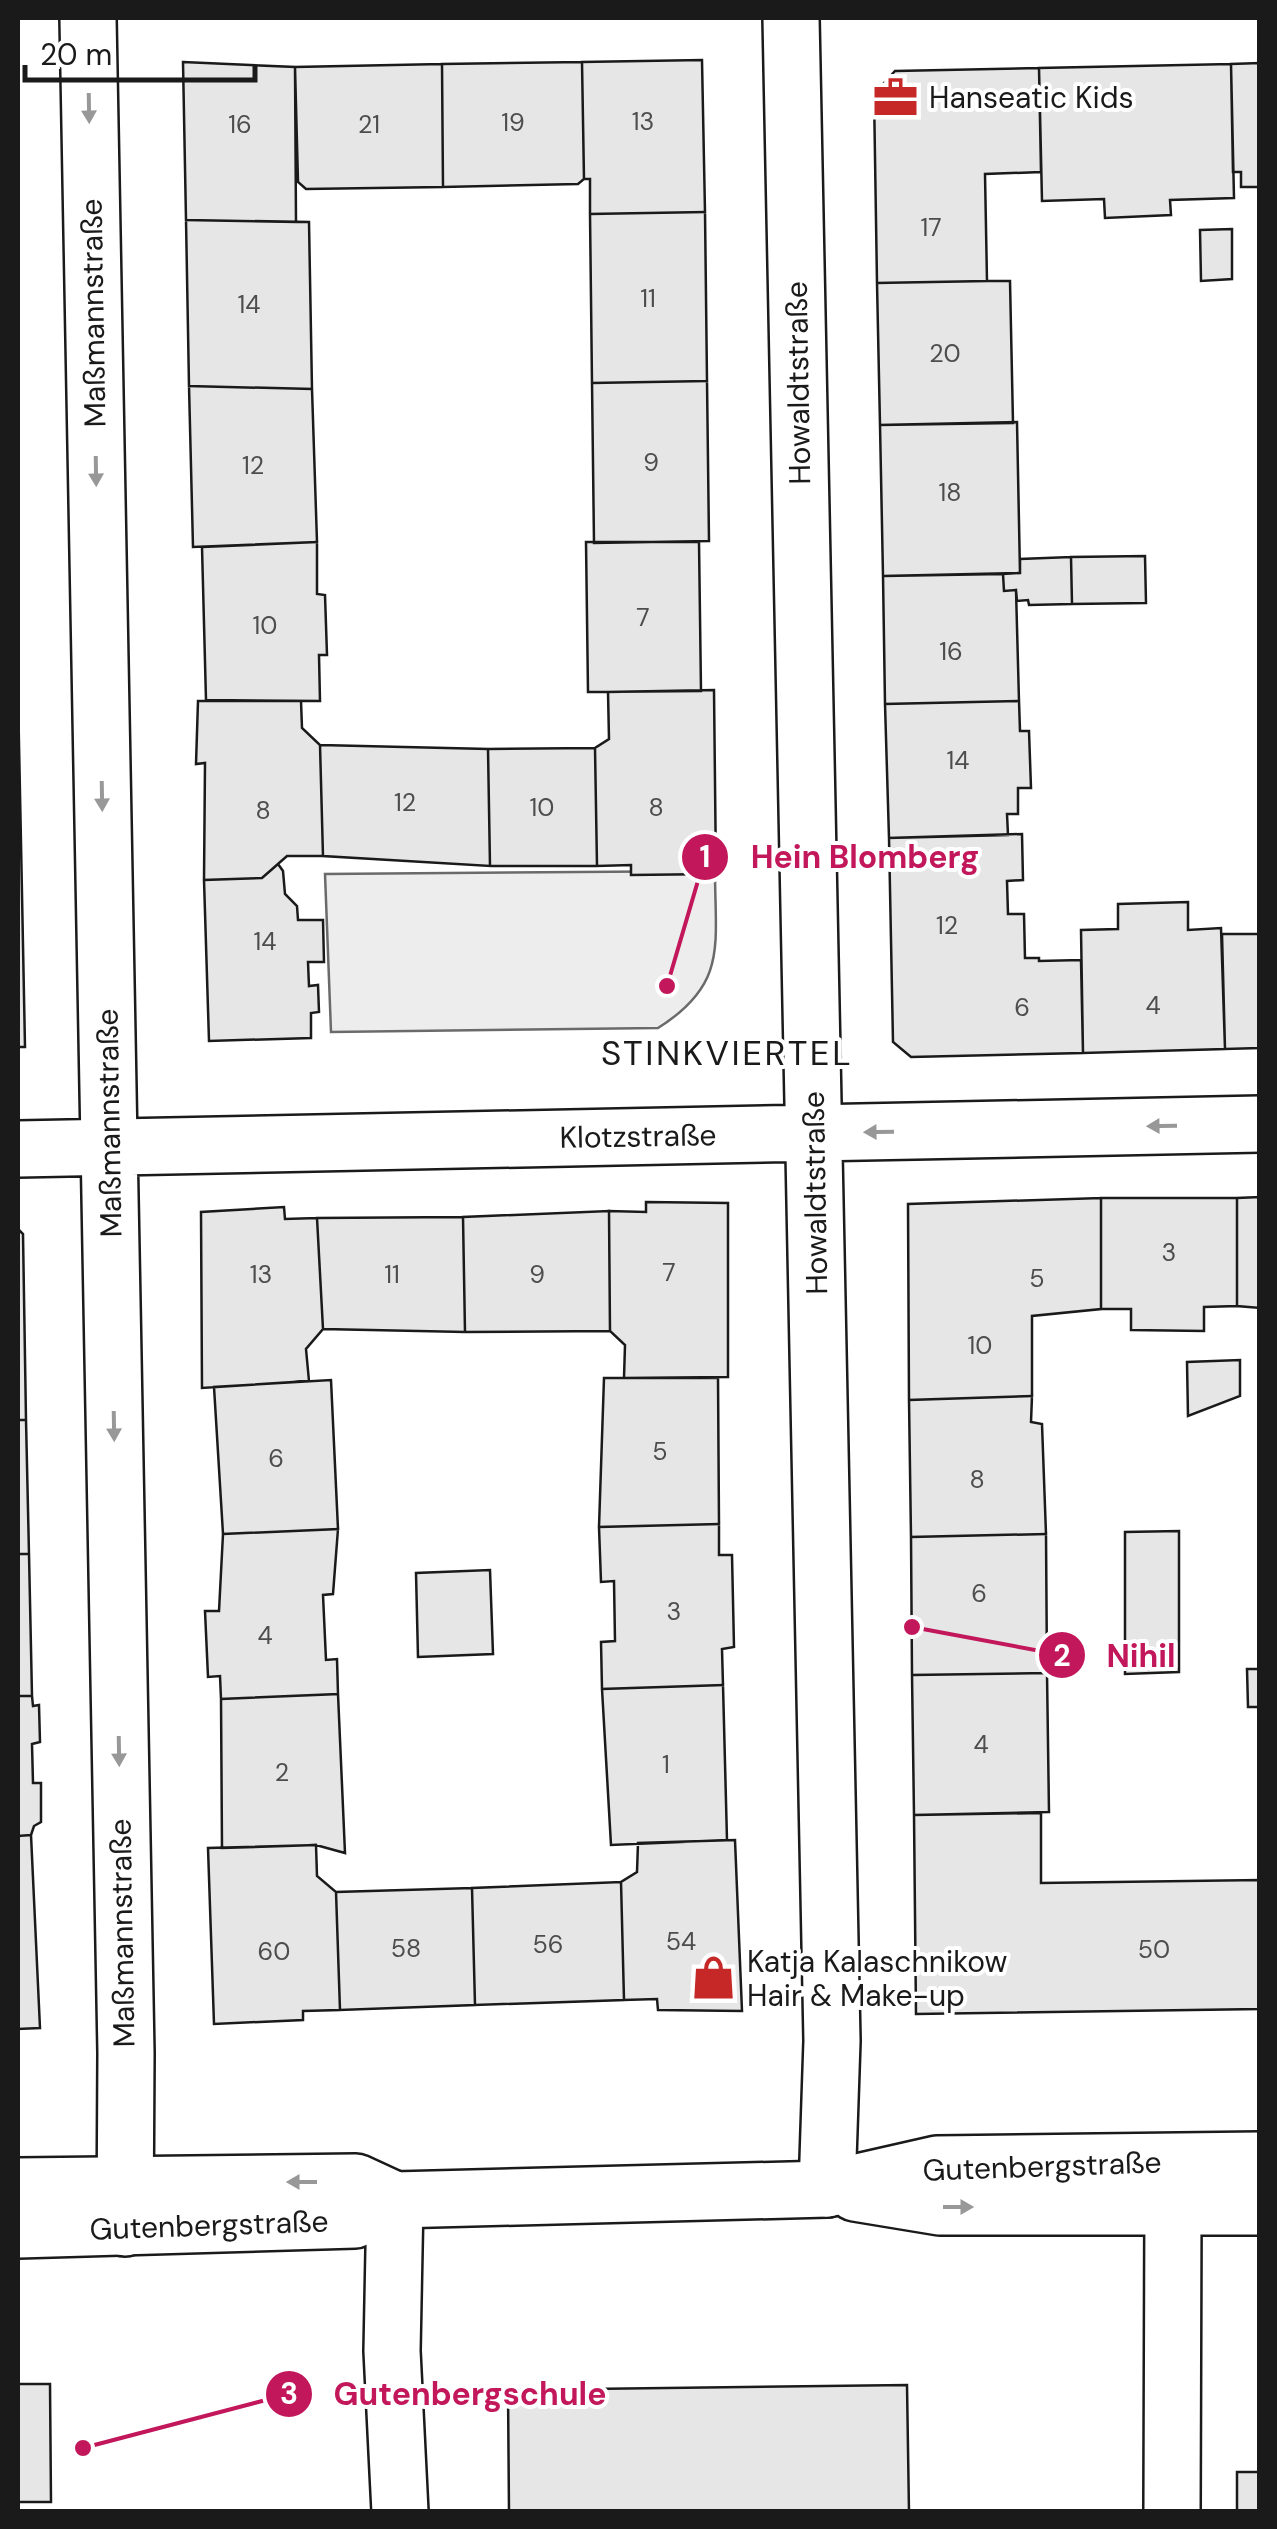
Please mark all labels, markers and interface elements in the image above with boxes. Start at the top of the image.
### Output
scale bar [25,20,255,82]
text: 20 m [40,35,112,74]
office icon: Hanseatic Kids [872,73,920,121]
place label: Hanseatic Kids [929,78,1134,117]
one-way arrow [82,93,98,125]
house number: 13 [632,105,654,138]
house number: 19 [501,106,525,139]
house number: 16 [228,108,252,141]
house number: 21 [358,108,380,141]
street label: Maßmannstraße [72,198,114,428]
house number: 17 [920,211,942,244]
street label: Howaldtstraße [777,281,819,485]
house number: 11 [640,282,656,315]
house number: 14 [238,288,260,321]
house number: 20 [929,337,961,370]
house number: 9 [643,446,659,479]
house number: 12 [242,449,264,482]
one-way arrow [88,456,104,488]
house number: 18 [938,476,962,509]
house number: 7 [636,601,650,634]
house number: 10 [253,609,277,642]
house number: 16 [939,635,963,668]
house number: 14 [947,744,969,777]
one-way arrow [94,781,110,813]
house number: 12 [394,786,416,819]
house number: 10 [530,791,554,824]
house number: 8 [648,791,664,824]
house number: 8 [255,794,271,827]
callout: Hein Blomberg [680,826,999,888]
text: Hein Blomberg [751,836,979,878]
text: 1 [700,837,710,876]
house number: 12 [936,909,958,942]
house number: 14 [254,925,276,958]
house number: 4 [1145,989,1161,1022]
house number: 6 [1014,991,1030,1024]
street label: Maßmannstraße [88,1008,130,1238]
district label: STINKVIERTEL [601,1030,853,1076]
street label: Howaldtstraße [794,1091,836,1295]
street label: Klotzstraße [559,1115,717,1157]
one-way arrow [1146,1119,1178,1135]
one-way arrow [863,1124,894,1140]
house number: 3 [1162,1236,1176,1269]
house number: 7 [662,1256,676,1289]
house number: 13 [250,1258,272,1291]
house number: 11 [384,1258,400,1291]
house number: 9 [529,1258,545,1291]
house number: 5 [1029,1262,1045,1295]
house number: 10 [968,1329,992,1362]
one-way arrow [107,1410,123,1442]
house number: 5 [652,1435,668,1468]
house number: 6 [268,1442,284,1475]
house number: 8 [969,1463,985,1496]
house number: 6 [971,1577,987,1610]
house number: 3 [667,1595,681,1628]
house number: 4 [257,1619,273,1652]
callout: Nihil [1037,1624,1196,1686]
text: Nihil [1106,1635,1176,1677]
text: 2 [1053,1636,1071,1675]
house number: 4 [973,1728,989,1761]
one-way arrow [111,1735,127,1767]
house number: 1 [662,1748,670,1781]
house number: 2 [275,1756,289,1789]
street label: Maßmannstraße [101,1818,143,2048]
house number: 54 [666,1925,696,1958]
house number: 56 [533,1928,563,1961]
house number: 58 [391,1932,421,1965]
house number: 50 [1138,1933,1170,1966]
house number: 60 [258,1935,290,1968]
place label: Katja Kalaschnikow Hair & Make-up [747,1942,1007,2015]
shop icon: Katja Kalaschnikow Hair & Make-up [690,1954,738,2002]
street label: Gutenbergstraße [922,2142,1162,2190]
one-way arrow [285,2174,317,2190]
one-way arrow [943,2199,975,2215]
street label: Gutenbergstraße [89,2201,329,2249]
callout: Gutenbergschule [264,2363,627,2425]
text: Gutenbergschule [334,2373,606,2415]
text: 3 [280,2374,298,2413]

